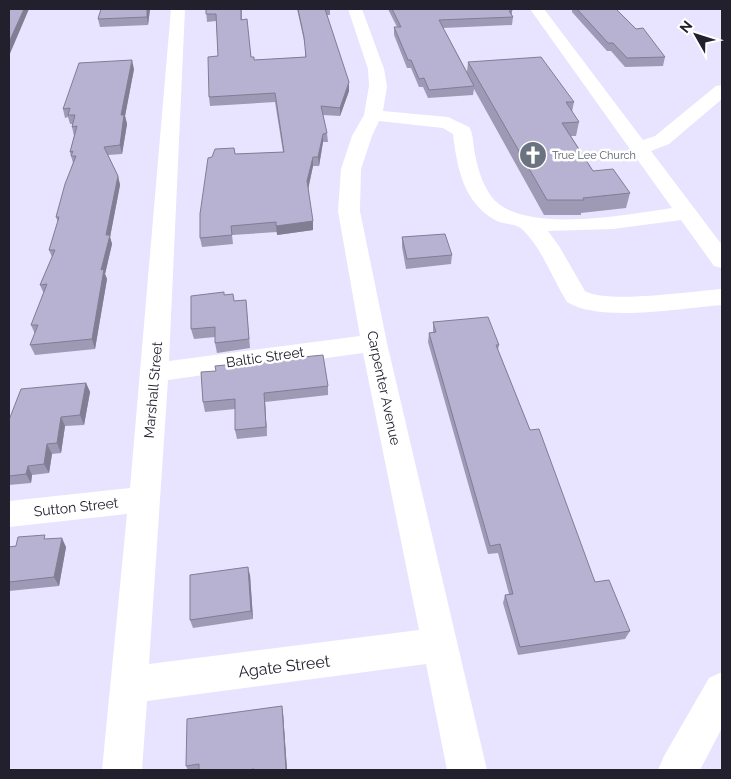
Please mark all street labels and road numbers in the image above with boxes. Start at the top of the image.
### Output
street label: Carpenter Avenue [364,329,404,447]
street label: Marshall Street [141,341,165,439]
street label: Baltic Street [225,344,305,370]
street label: Sutton Street [33,495,119,519]
street label: Agate Street [237,651,332,682]

